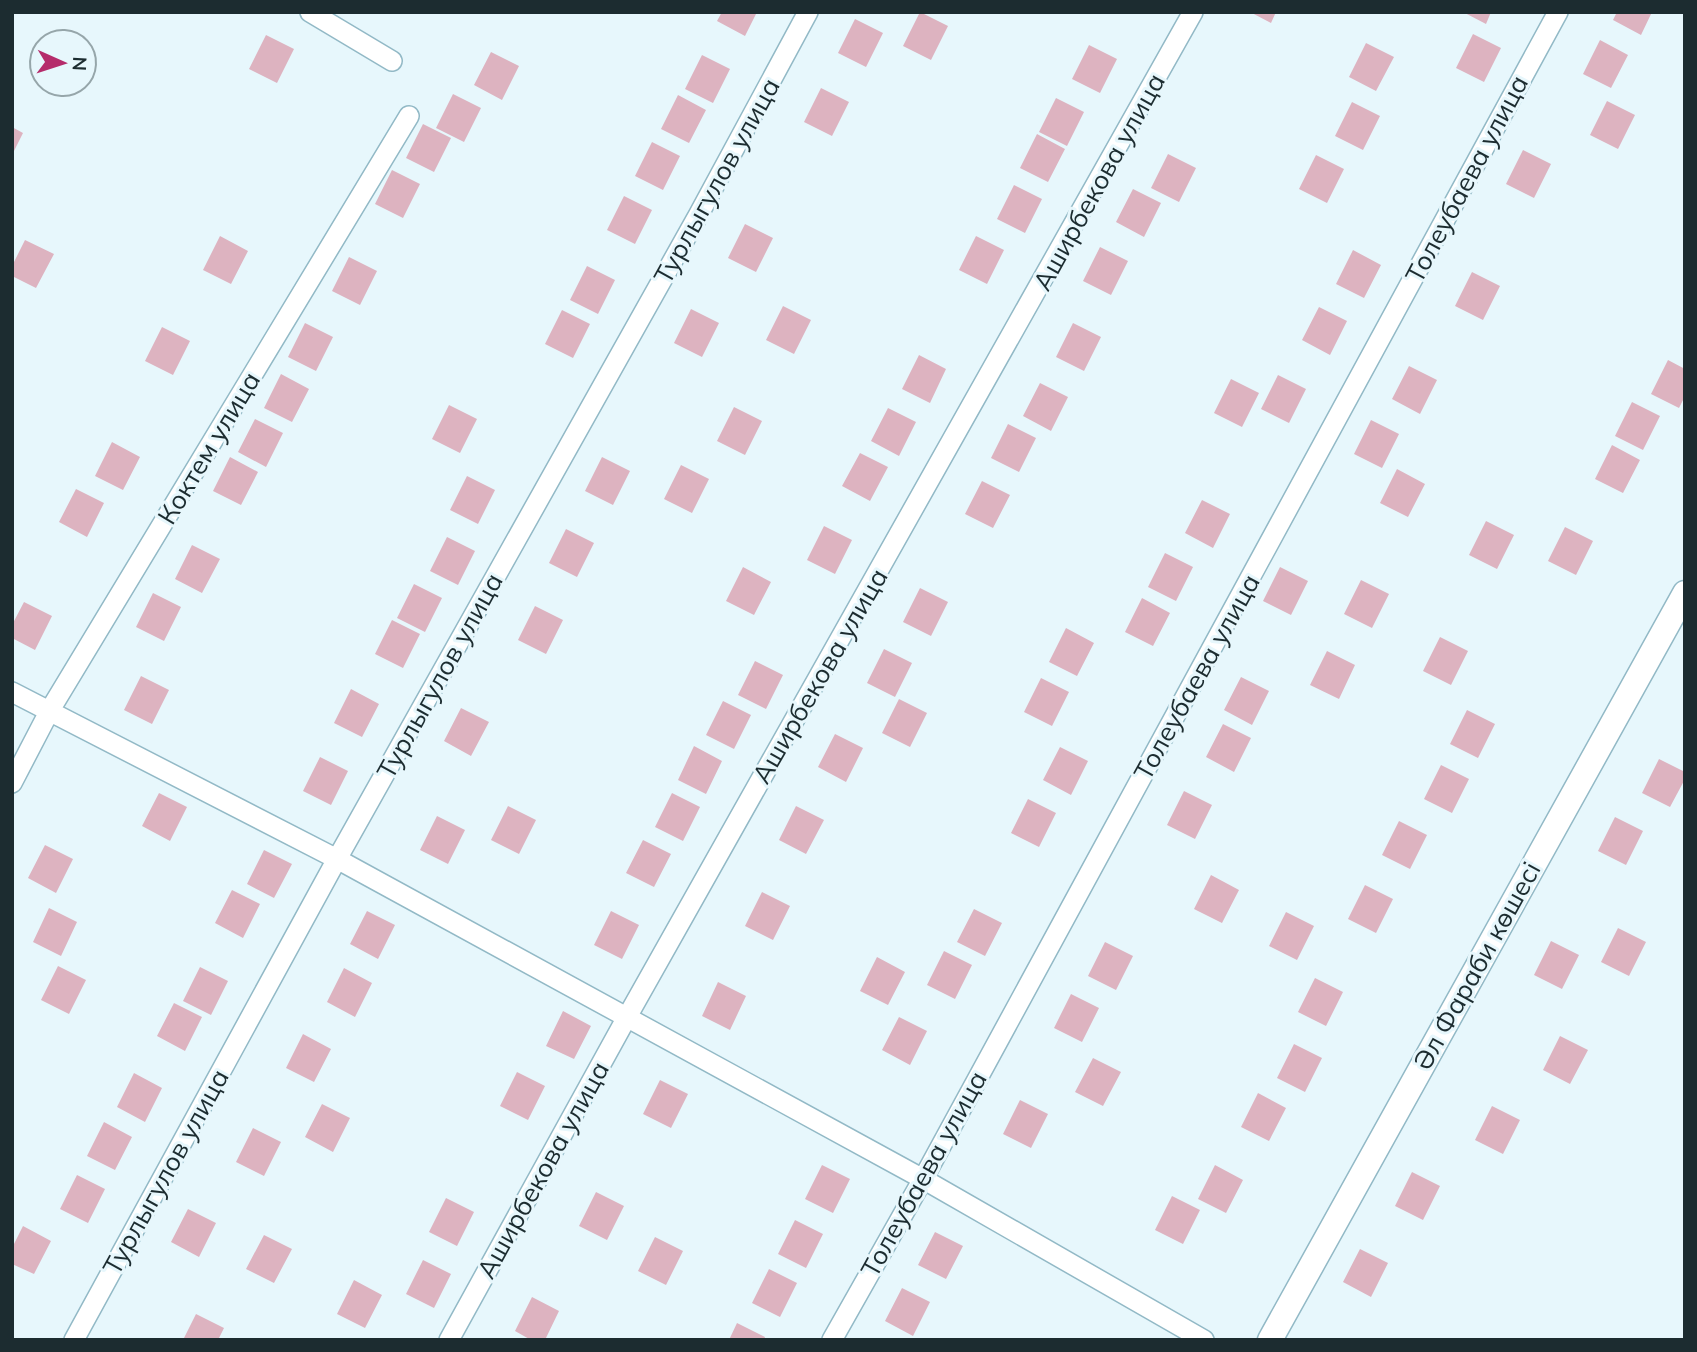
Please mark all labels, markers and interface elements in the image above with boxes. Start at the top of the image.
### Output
north arrow [28,28,98,98]
text: N [68,56,92,72]
street label: Аширбекова улица [1025,67,1172,296]
street label: Толеубаева улица [1398,69,1535,288]
street label: Турлыгулов улица [646,72,787,290]
street label: Коктем улица [150,365,267,530]
street label: Аширбекова улица [744,562,895,789]
street label: Турлыгулов улица [369,567,510,785]
street label: Толеубаева улица [1126,568,1267,786]
street label: Әл Фараби көшесі [1406,856,1548,1076]
street label: Аширбекова улица [469,1055,616,1284]
street label: Турлыгулов улица [95,1063,236,1281]
street label: Толеубаева улица [853,1065,994,1283]

